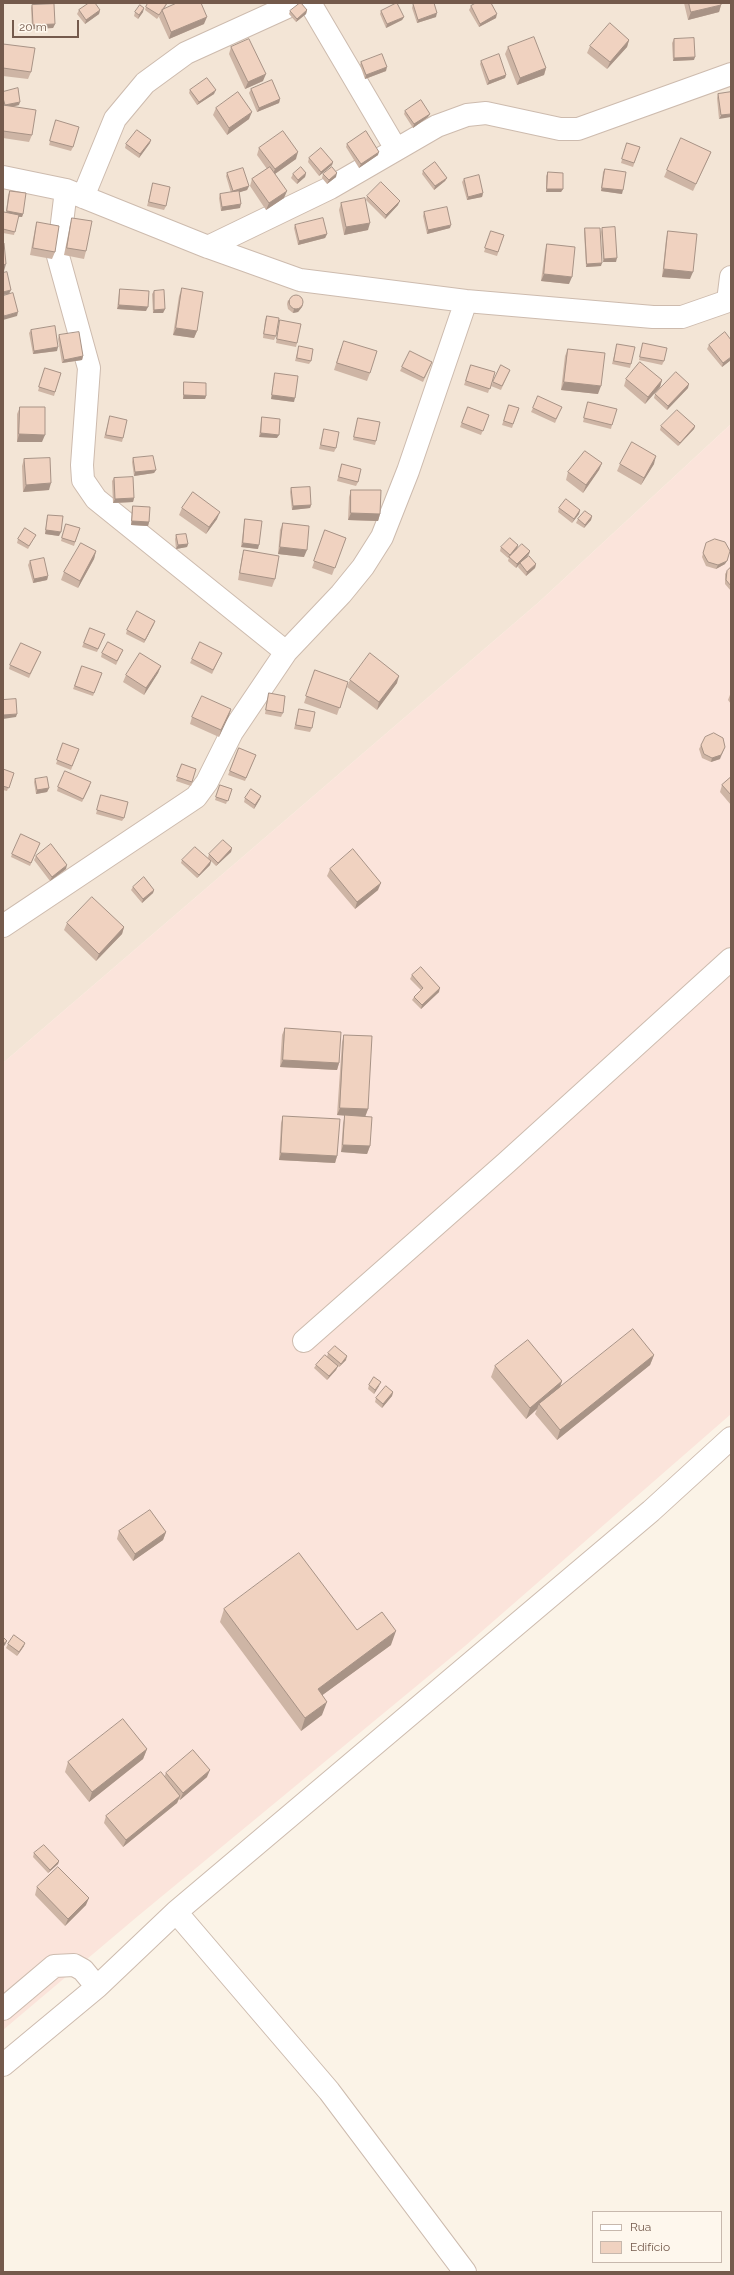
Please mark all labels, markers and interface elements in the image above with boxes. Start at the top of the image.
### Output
scale bar [14,12,81,38]
text: 20 m [19,20,47,34]
legend [592,2211,722,2263]
text: Rua [630,2220,651,2234]
text: Edifício [630,2240,670,2254]

